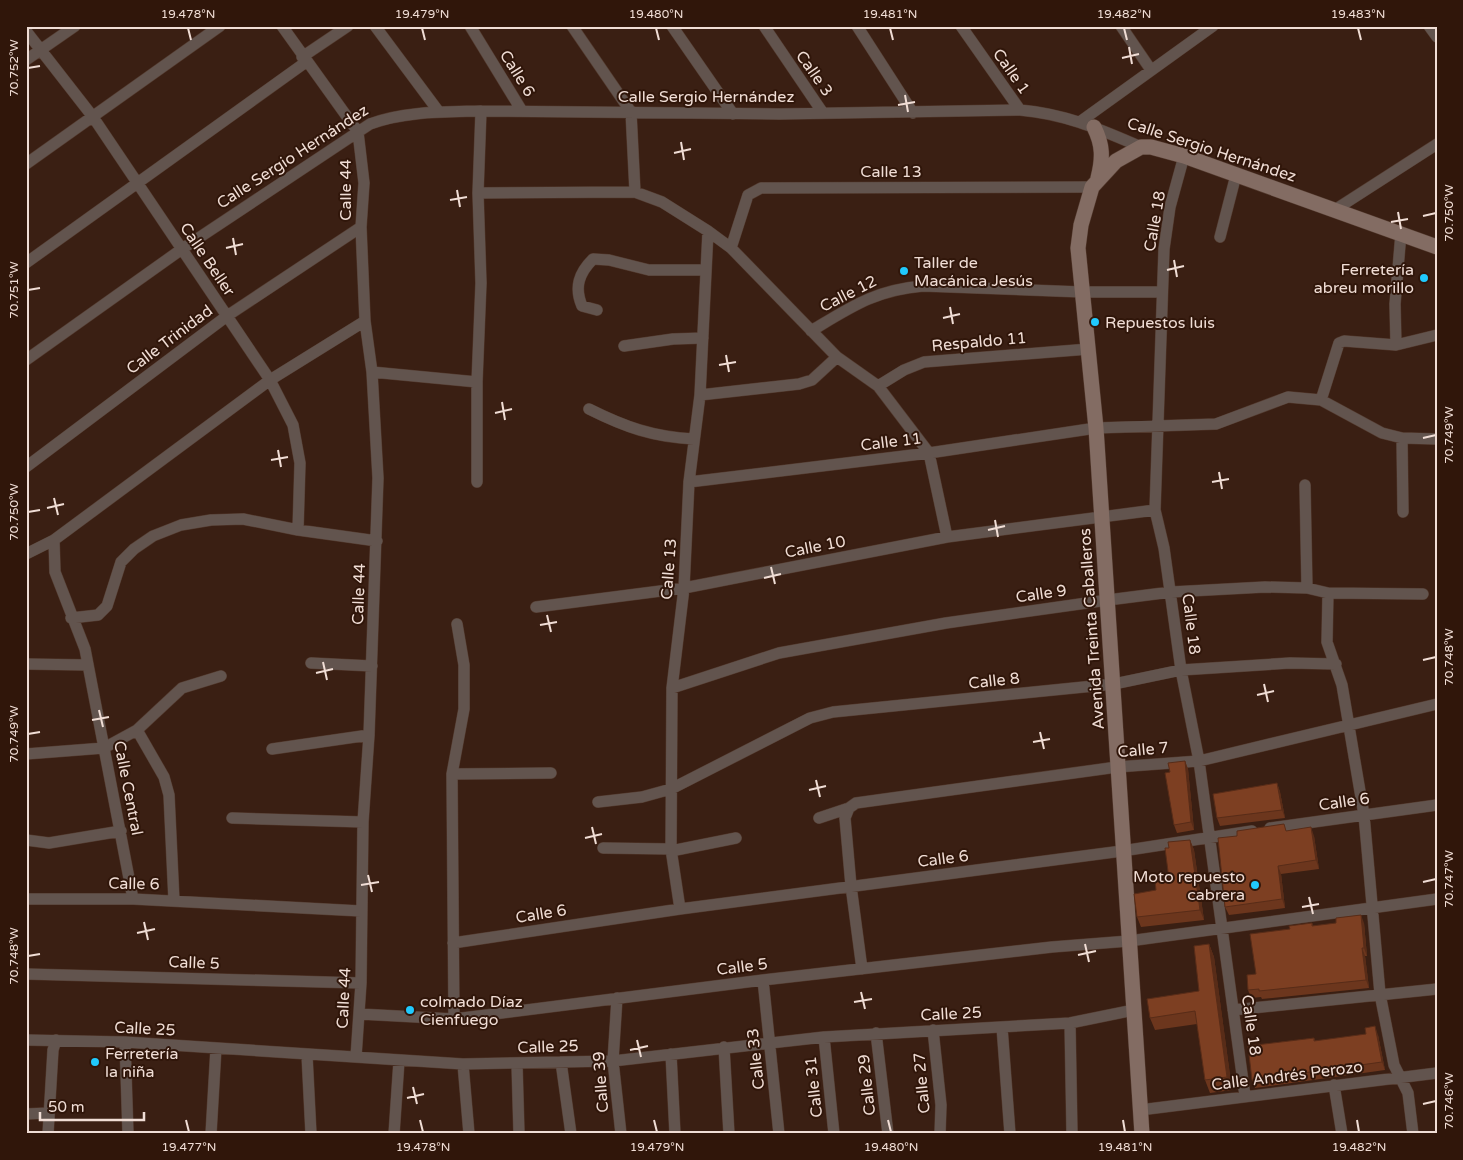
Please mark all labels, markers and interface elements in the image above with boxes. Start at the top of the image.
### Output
text: 19.478°N [161,7,215,21]
text: 19.479°N [395,7,449,21]
text: 19.480°N [629,7,683,21]
text: 19.481°N [863,7,917,21]
text: 19.482°N [1097,7,1151,21]
text: 19.483°N [1331,7,1385,21]
text: 70.752°W [7,39,21,97]
street label: Calle 1 [988,45,1034,98]
street label: Calle 6 [495,46,539,101]
street label: Calle 3 [791,47,837,100]
street label: Calle Sergio Hernández [618,87,794,107]
street label: Calle Sergio Hernández [213,100,372,213]
street label: Calle Sergio Hernández [1125,113,1299,187]
street label: Calle 44 [336,159,356,221]
street label: Calle 13 [860,162,922,182]
text: 70.750°W [1442,184,1456,242]
street label: Calle 18 [1140,189,1170,253]
street label: Calle Beller [175,219,240,301]
place label: Taller de Macánica Jesús [914,253,1033,291]
place label: Ferretería abreu morillo [1314,260,1414,298]
text: 70.751°W [7,261,21,319]
marker: Taller de Macánica Jesús [898,265,910,277]
street label: Calle 12 [817,271,880,317]
marker: Ferretería abreu morillo [1418,272,1430,284]
street label: Calle Trinidad [122,301,217,379]
place label: Repuestos luis [1105,313,1215,333]
marker: Repuestos luis [1089,316,1101,328]
street label: Respaldo 11 [931,328,1027,356]
text: 70.749°W [1442,406,1456,464]
street label: Calle 11 [859,428,923,456]
text: 70.750°W [7,483,21,541]
street label: Avenida Treinta Caballeros [1075,528,1109,730]
street label: Calle 10 [783,531,847,563]
street label: Calle 13 [657,538,681,600]
street label: Calle 44 [348,563,370,625]
street label: Calle 9 [1014,581,1068,607]
street label: Calle 18 [1177,592,1205,656]
text: 70.748°W [1442,628,1456,686]
street label: Calle 8 [968,668,1021,694]
text: 70.749°W [7,705,21,763]
street label: Calle 7 [1117,738,1170,762]
street label: Calle Central [109,739,147,837]
street label: Calle 6 [1317,789,1371,815]
street label: Calle 6 [916,846,970,872]
text: 70.747°W [1442,850,1456,908]
place label: Moto repuesto cabrera [1133,867,1245,905]
street label: Calle 6 [108,874,160,894]
marker: Moto repuesto cabrera [1249,879,1261,891]
street label: Calle 6 [514,900,568,928]
text: 70.748°W [7,927,21,985]
street label: Calle 5 [168,952,220,974]
street label: Calle 5 [715,954,769,980]
street label: Calle 44 [332,967,356,1029]
place label: colmado Díaz Cienfuego [420,992,523,1030]
street label: Calle 18 [1237,993,1265,1057]
street label: Calle 25 [920,1002,982,1026]
marker: colmado Díaz Cienfuego [404,1004,416,1016]
street label: Calle 25 [114,1017,176,1041]
street label: Calle 33 [743,1027,769,1090]
street label: Calle 25 [517,1036,579,1058]
place label: Ferretería la niña [105,1044,178,1082]
street label: Calle 39 [589,1051,613,1113]
street label: Calle 27 [909,1051,935,1114]
street label: Calle 29 [854,1053,880,1116]
street label: Calle 31 [801,1055,827,1118]
marker: Ferretería la niña [89,1056,101,1068]
street label: Calle Andrés Perozo [1210,1057,1364,1095]
text: 70.746°W [1442,1072,1456,1130]
scale bar [40,1090,144,1122]
text: 50 m [48,1098,85,1116]
text: 19.477°N [162,1140,216,1154]
text: 19.478°N [396,1140,450,1154]
text: 19.479°N [630,1140,684,1154]
text: 19.480°N [864,1140,918,1154]
text: 19.481°N [1098,1140,1152,1154]
text: 19.482°N [1332,1140,1386,1154]

